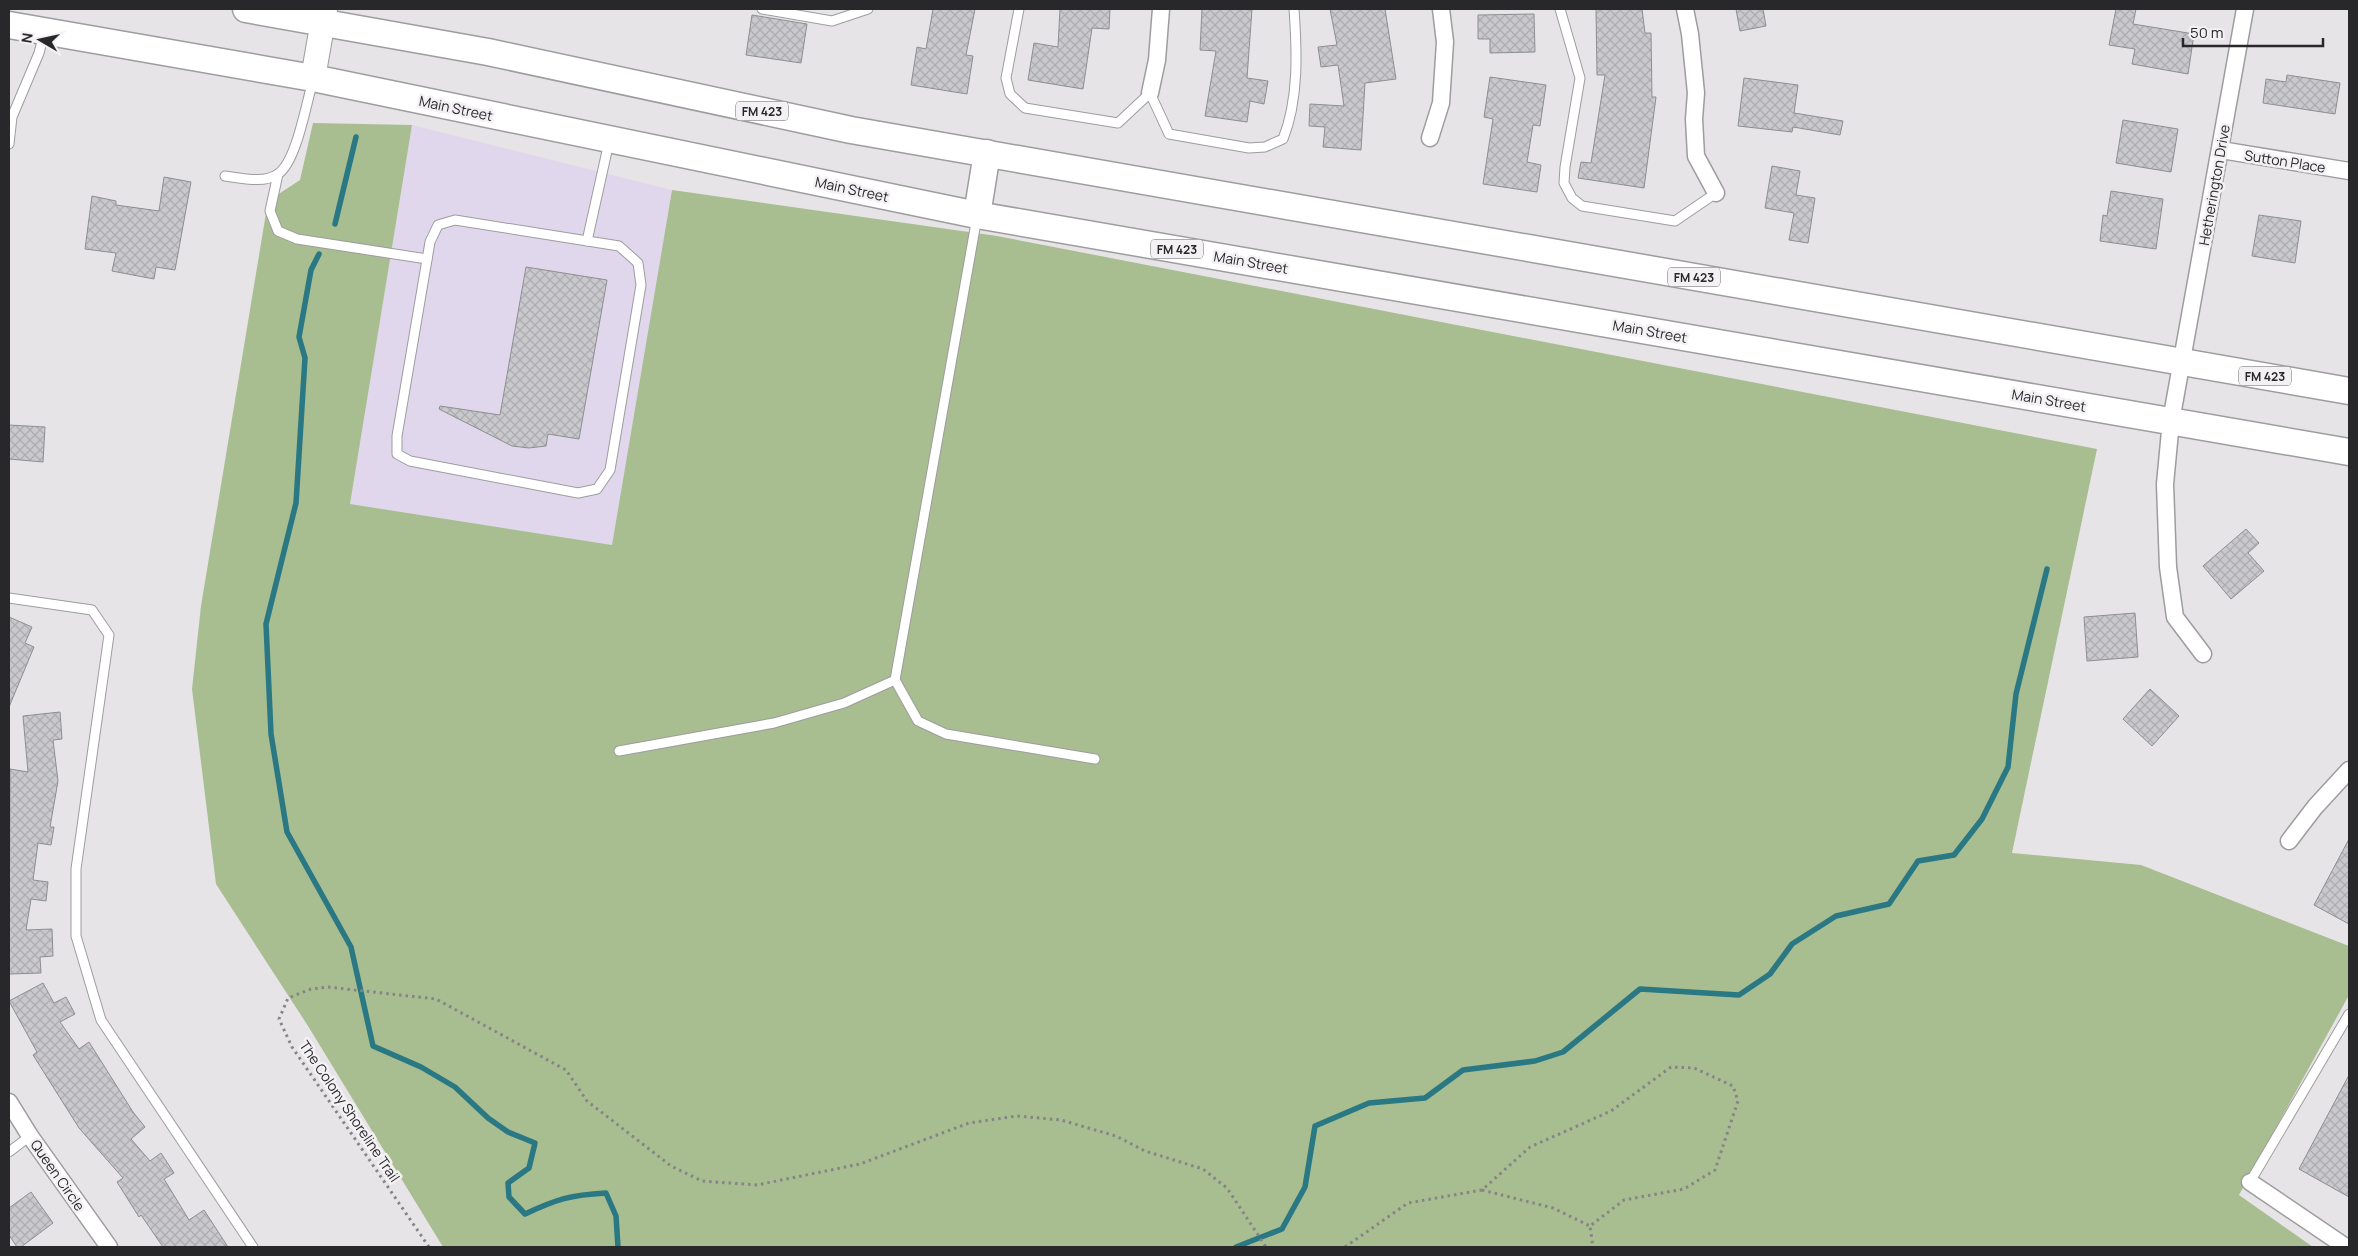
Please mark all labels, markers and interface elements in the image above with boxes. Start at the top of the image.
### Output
north arrow [15,15,65,65]
scale bar [2183,15,2323,47]
text: 50 m [2190,22,2224,43]
text: N [16,31,37,44]
street label: Main Street [417,91,495,125]
road number: FM 423 [736,102,788,120]
street label: Hetherington Drive [2194,123,2234,247]
street label: Sutton Place [2243,145,2327,177]
street label: Main Street [813,172,891,206]
road number: FM 423 [1151,240,1203,258]
street label: Main Street [1212,246,1290,278]
road number: FM 423 [1668,268,1720,286]
street label: Main Street [1611,315,1689,347]
road number: FM 423 [2239,366,2291,386]
street label: Main Street [2010,384,2088,416]
street label: The Colony Shoreline Trail [296,1037,404,1185]
street label: Queen Circle [26,1136,90,1214]

